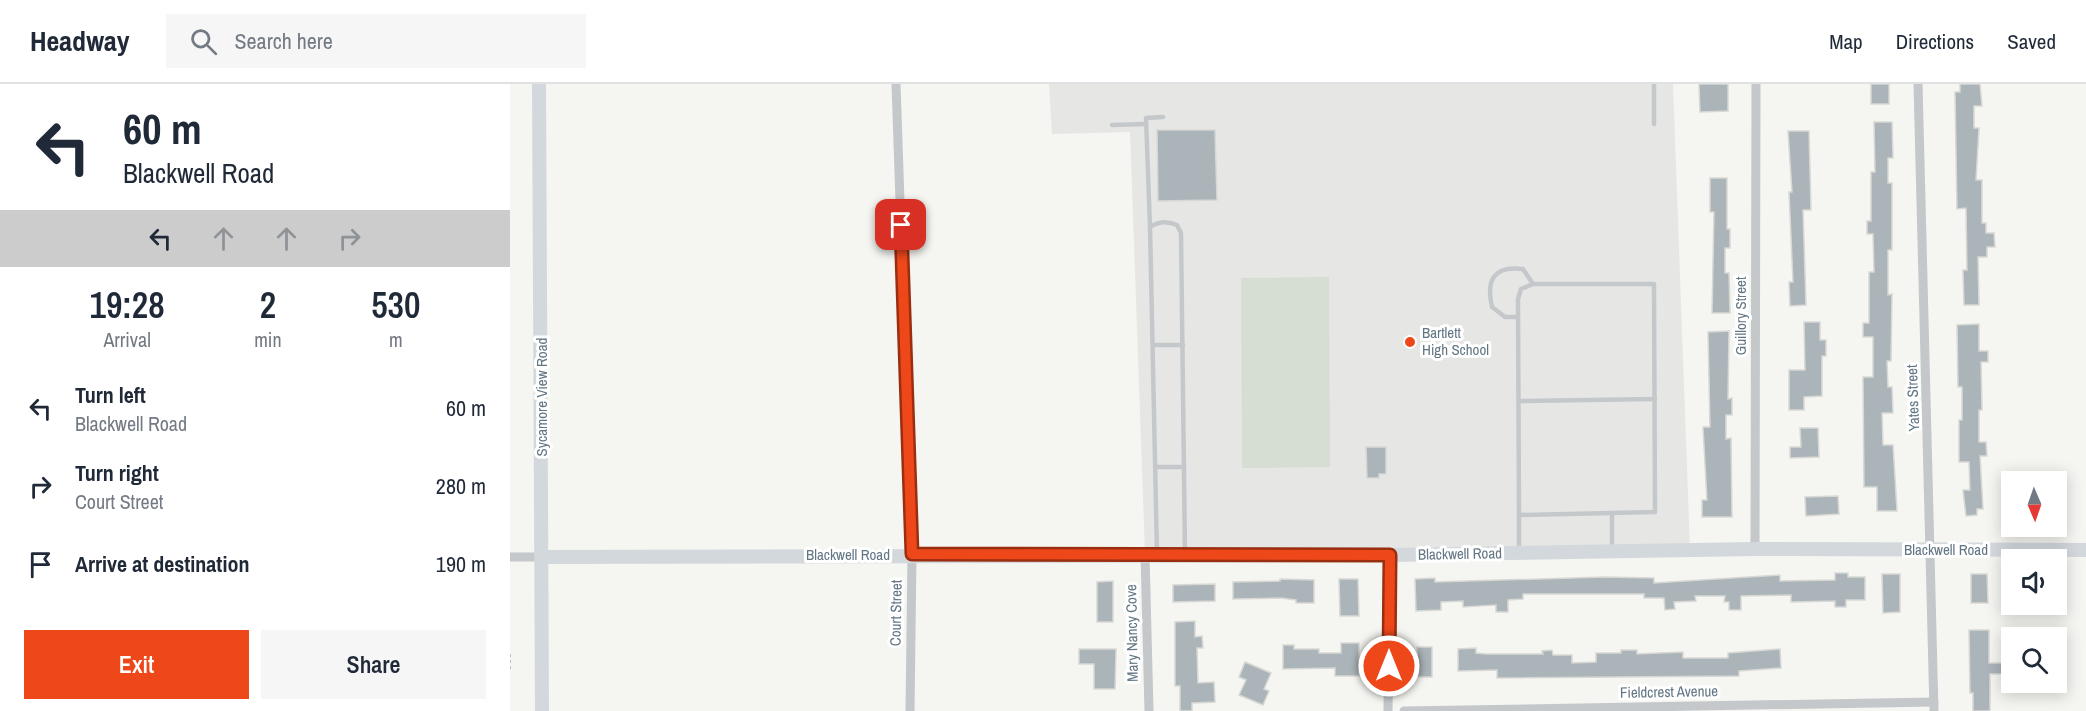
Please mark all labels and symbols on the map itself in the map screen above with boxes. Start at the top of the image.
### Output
pin [875,199,926,250]
street label: Guillory Street [1730,276,1751,355]
place label: Bartlett High School [1422,322,1489,360]
marker: Bartlett High School [1403,335,1417,349]
street label: Sycamore View Road [531,338,552,456]
street label: Yates Street [1901,364,1924,432]
north arrow [2001,471,2067,537]
street label: Blackwell Road [1904,539,1988,560]
street label: Blackwell Road [1418,542,1502,565]
street label: Blackwell Road [806,544,890,565]
street label: Court Street [884,579,907,646]
street label: Mary Nancy Cove [1120,584,1143,682]
position arrow [1357,634,1421,698]
street label: Fieldcrest Avenue [1620,680,1718,703]

